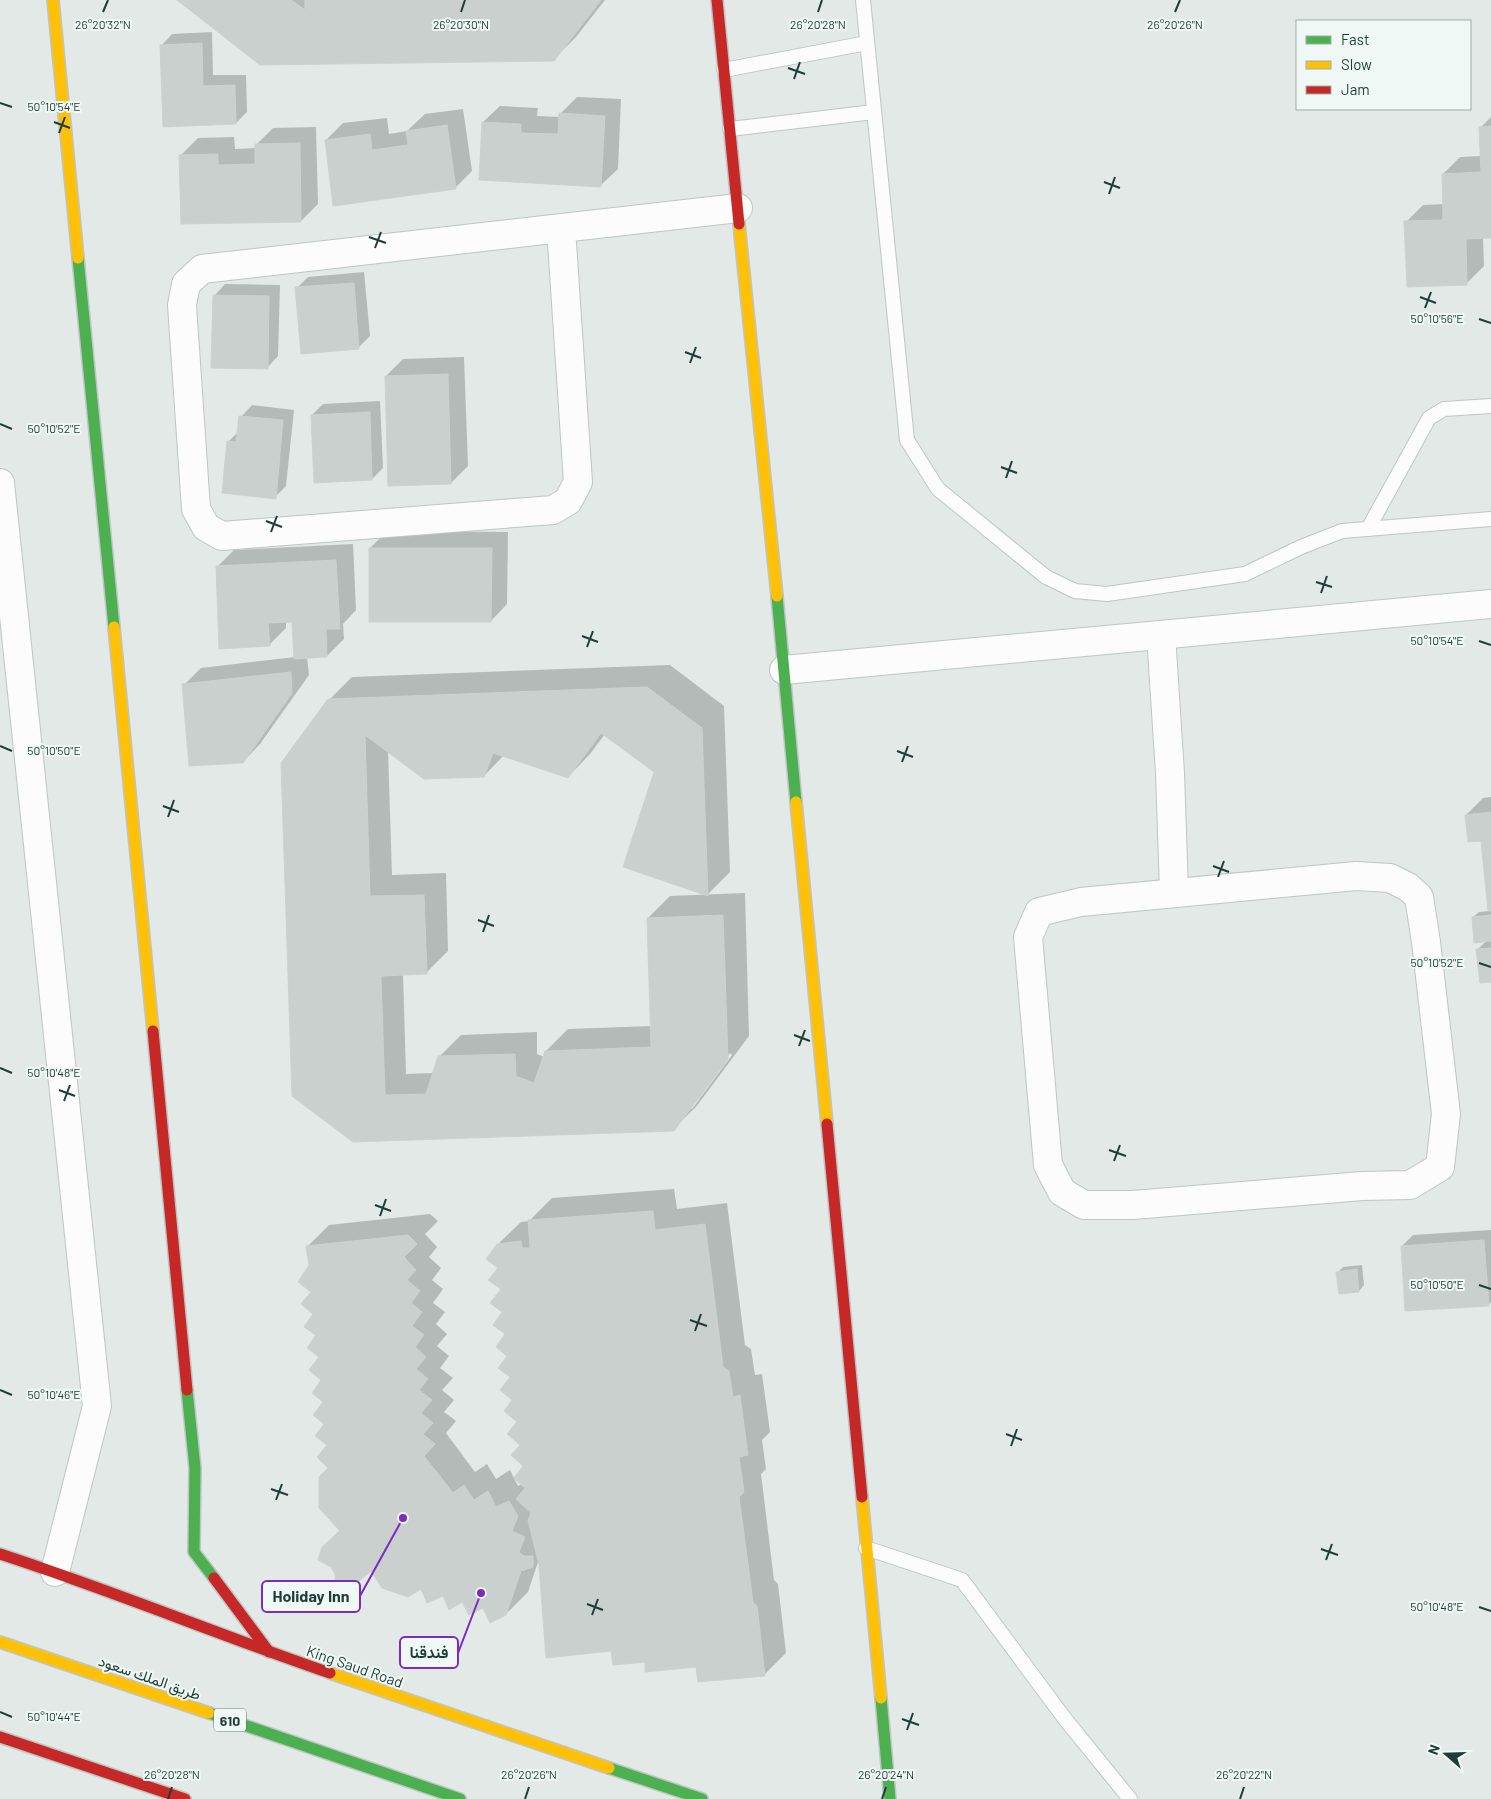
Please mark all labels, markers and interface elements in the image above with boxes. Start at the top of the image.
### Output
text: 26°20'32"N [75,17,131,31]
text: 26°20'30"N [433,17,489,31]
text: 26°20'28"N [790,17,846,31]
text: 26°20'26"N [1147,17,1203,31]
legend [1296,20,1471,110]
text: Fast [1341,30,1369,48]
text: Slow [1341,55,1372,73]
text: Jam [1341,80,1370,98]
text: 50°10'54"E [27,99,81,113]
text: 50°10'56"E [1411,311,1463,325]
text: 50°10'52"E [27,421,81,435]
text: 50°10'54"E [1410,633,1464,647]
text: 50°10'50"E [27,743,81,757]
text: 50°10'52"E [1410,955,1464,969]
text: 50°10'48"E [27,1065,81,1079]
text: 50°10'50"E [1410,1277,1464,1291]
text: 50°10'46"E [27,1387,81,1401]
callout: Holiday Inn [262,1581,360,1612]
text: Holiday Inn [272,1586,350,1605]
text: 50°10'48"E [1410,1599,1464,1613]
callout: فندقنا [400,1637,458,1668]
street label: King Saud Road [304,1641,406,1691]
text: فندقنا [410,1642,448,1661]
street label: طريق الملك سعود [96,1651,204,1705]
road number: 610 [214,1708,246,1732]
text: 50°10'44"E [27,1709,81,1723]
north arrow [1421,1729,1471,1779]
text: N [1424,1742,1443,1757]
text: 26°20'28"N [144,1767,200,1781]
text: 26°20'26"N [501,1767,557,1781]
text: 26°20'24"N [858,1767,914,1781]
text: 26°20'22"N [1216,1767,1272,1781]

